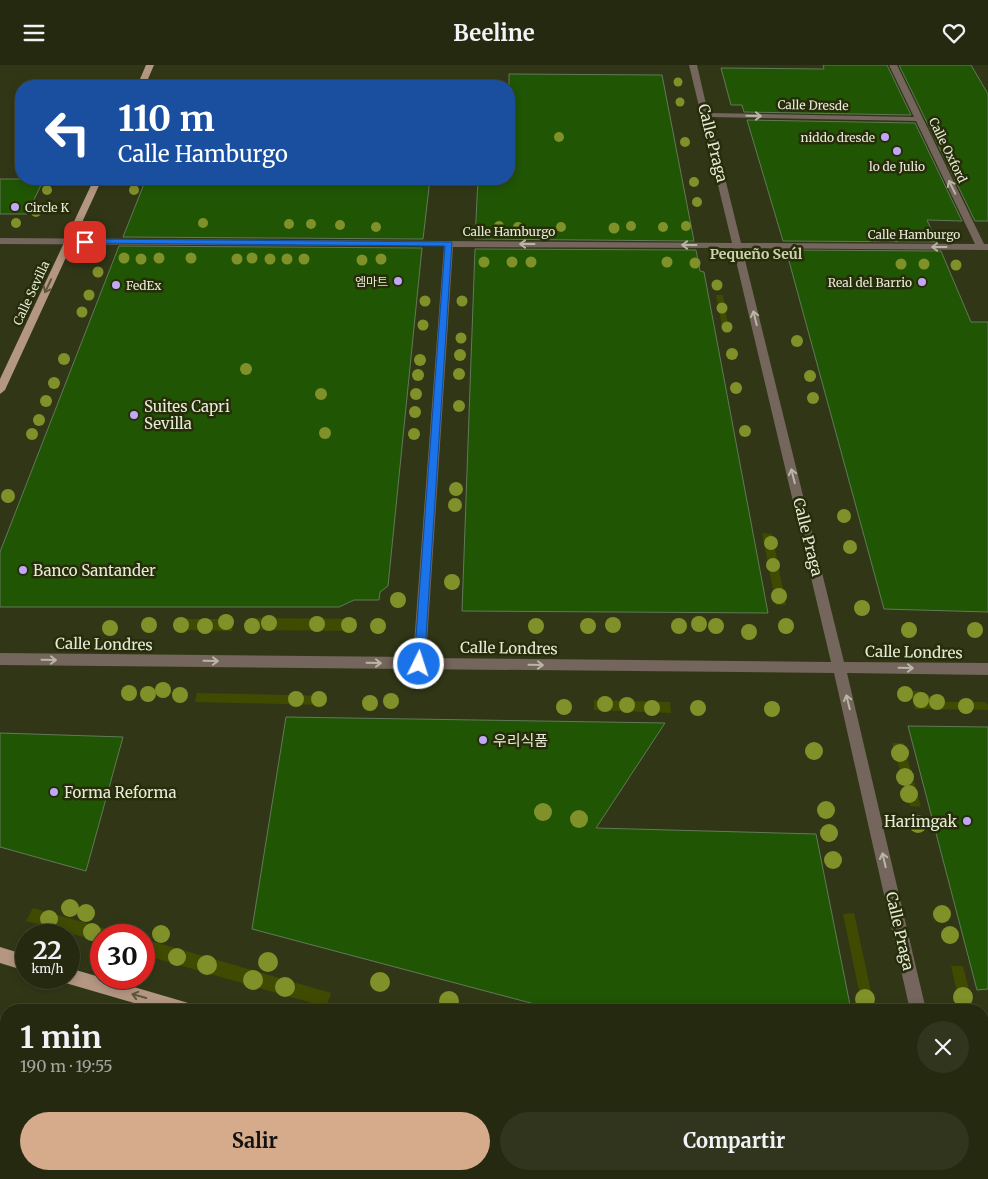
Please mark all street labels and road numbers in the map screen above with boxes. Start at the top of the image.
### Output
street label: Calle Dresde [777,97,849,113]
street label: Calle Praga [694,102,732,184]
street label: Calle Oxford [926,115,970,185]
street label: Calle Hamburgo [463,224,555,239]
street label: Calle Hamburgo [868,227,960,242]
street label: Calle Sevilla [10,258,53,328]
street label: Calle Praga [789,496,827,578]
street label: Calle Londres [55,634,153,654]
street label: Calle Londres [460,638,558,658]
street label: Calle Londres [865,642,963,662]
street label: Calle Praga [882,890,918,972]

